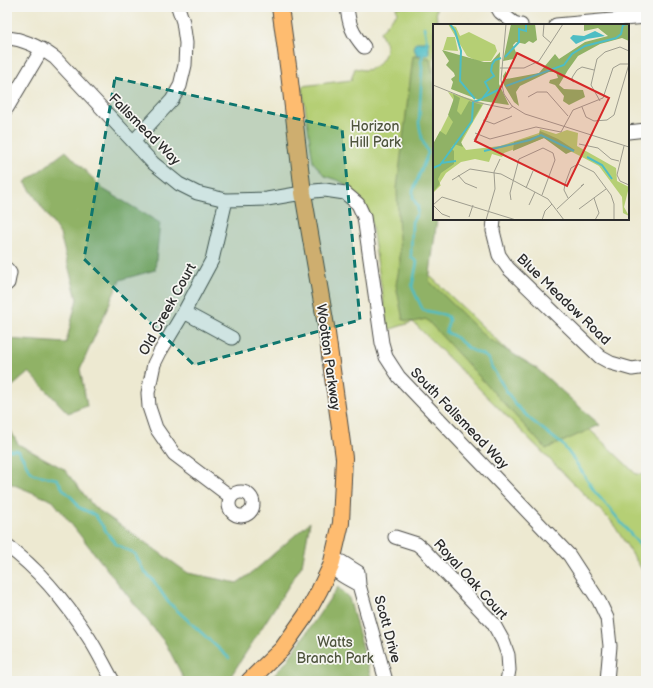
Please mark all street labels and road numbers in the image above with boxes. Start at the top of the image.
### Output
street label: Fallsmead Way [105,90,184,169]
street label: Blue Meadow Road [513,250,614,348]
street label: Old Creek Court [135,260,200,358]
street label: Wootton Parkway [313,303,344,412]
street label: South Fallsmead Way [407,364,513,473]
street label: Royal Oak Court [430,536,512,624]
street label: Scott Drive [370,594,405,665]

